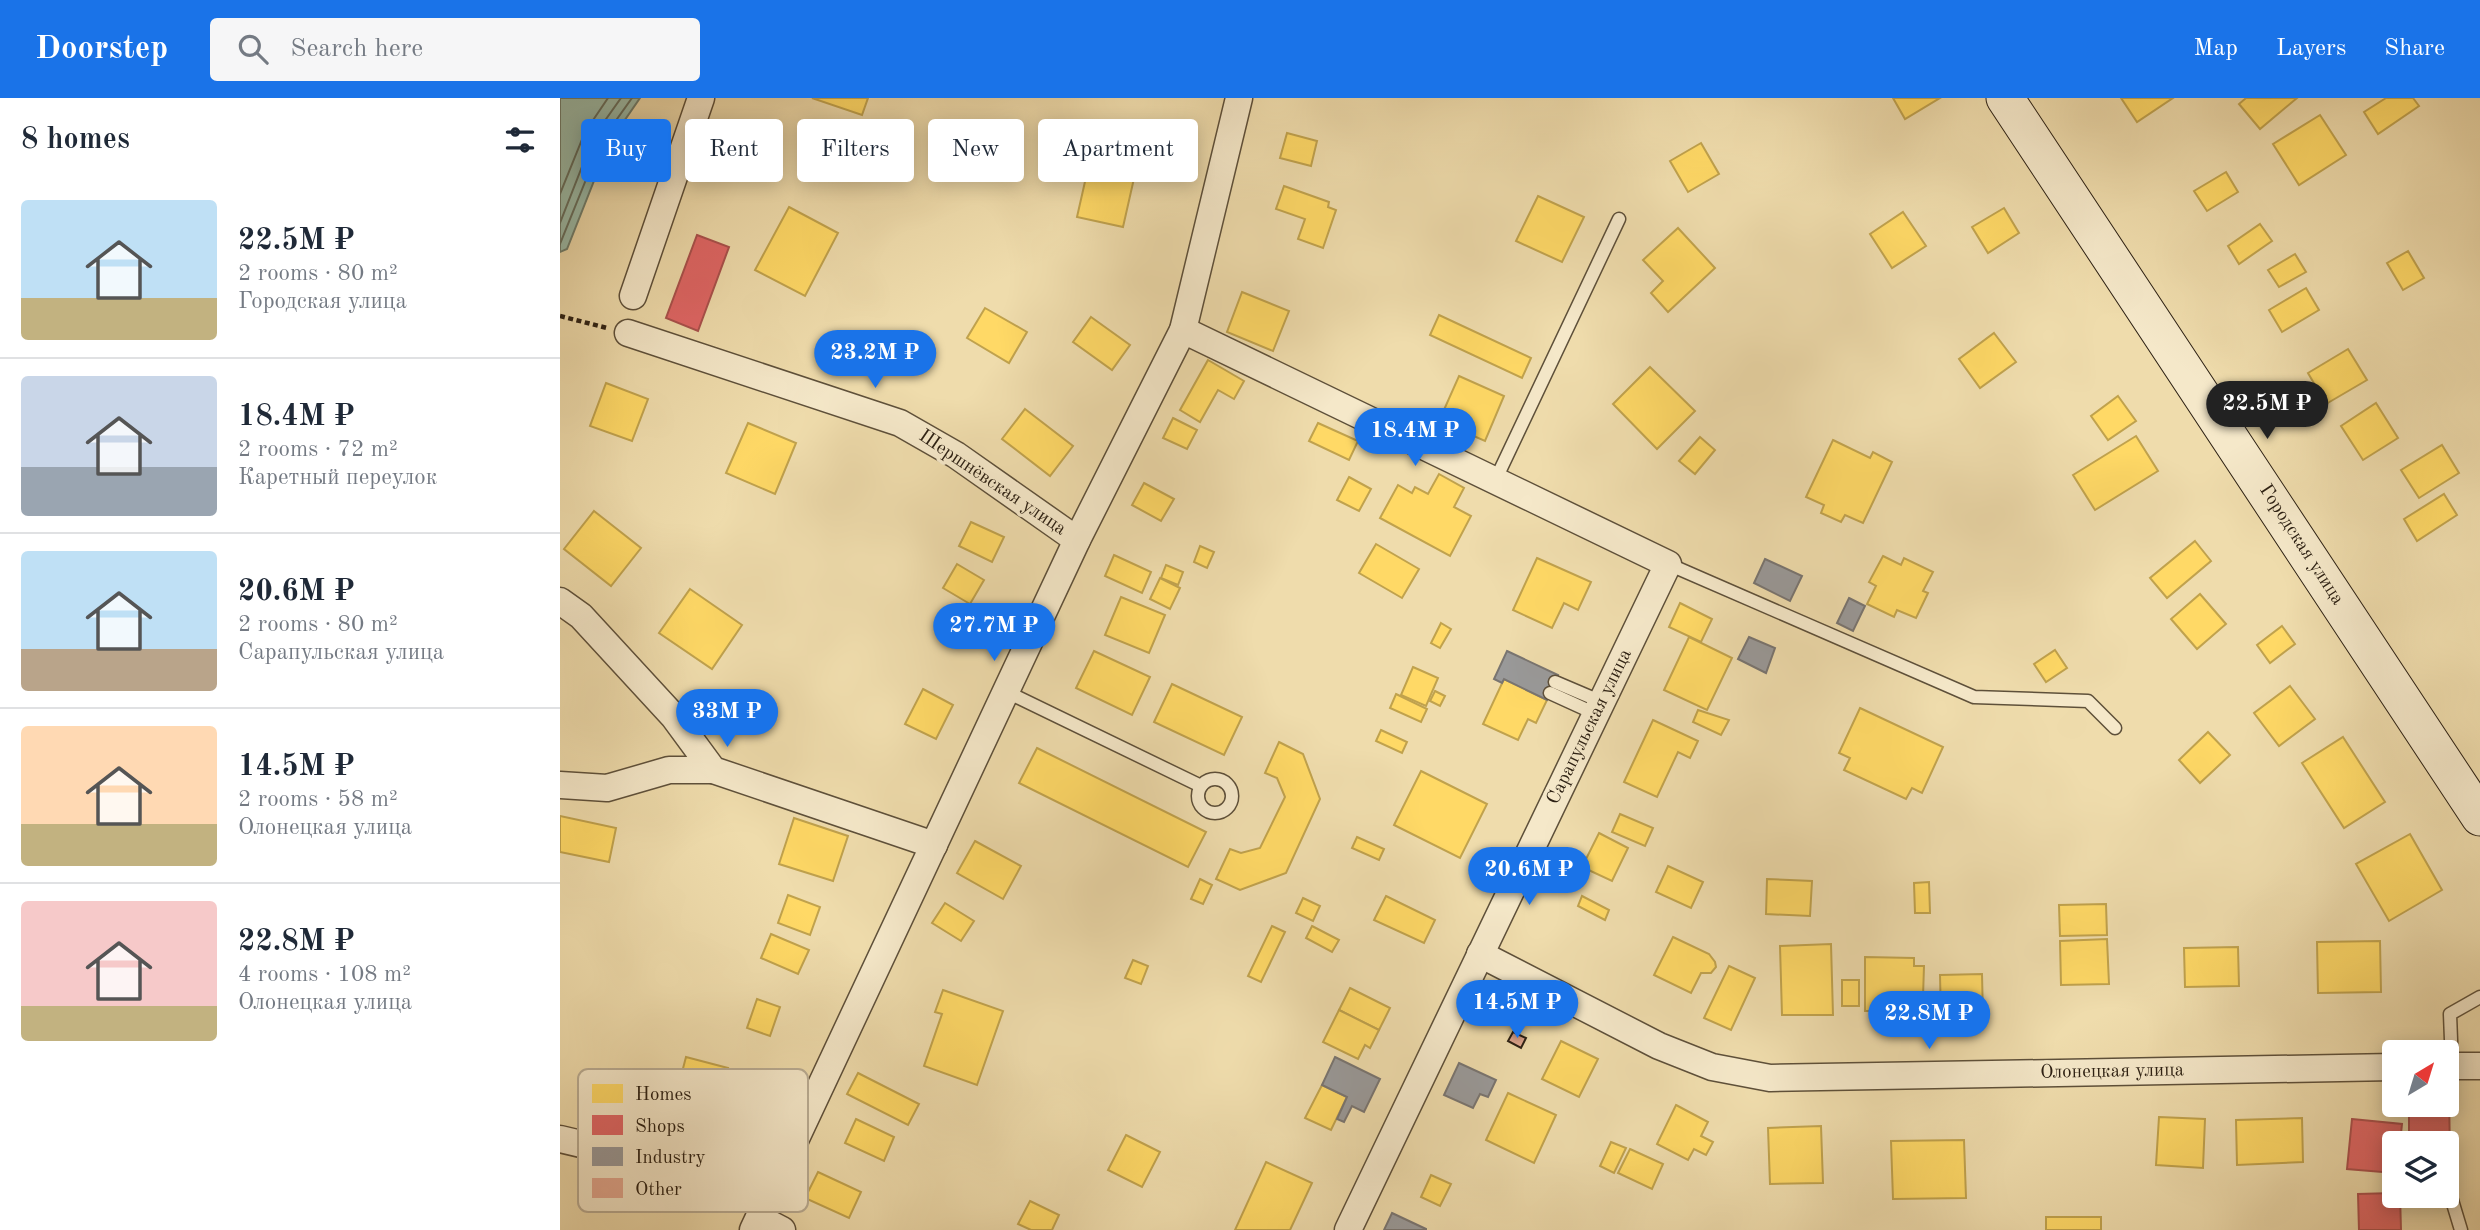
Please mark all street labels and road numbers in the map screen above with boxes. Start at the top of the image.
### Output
street label: Шершнёвская улица [915,427,1070,540]
street label: Городская улица [2255,481,2347,609]
street label: Сарапульская улица [1544,646,1636,808]
street label: Олонецкая улица [2040,1061,2185,1083]

